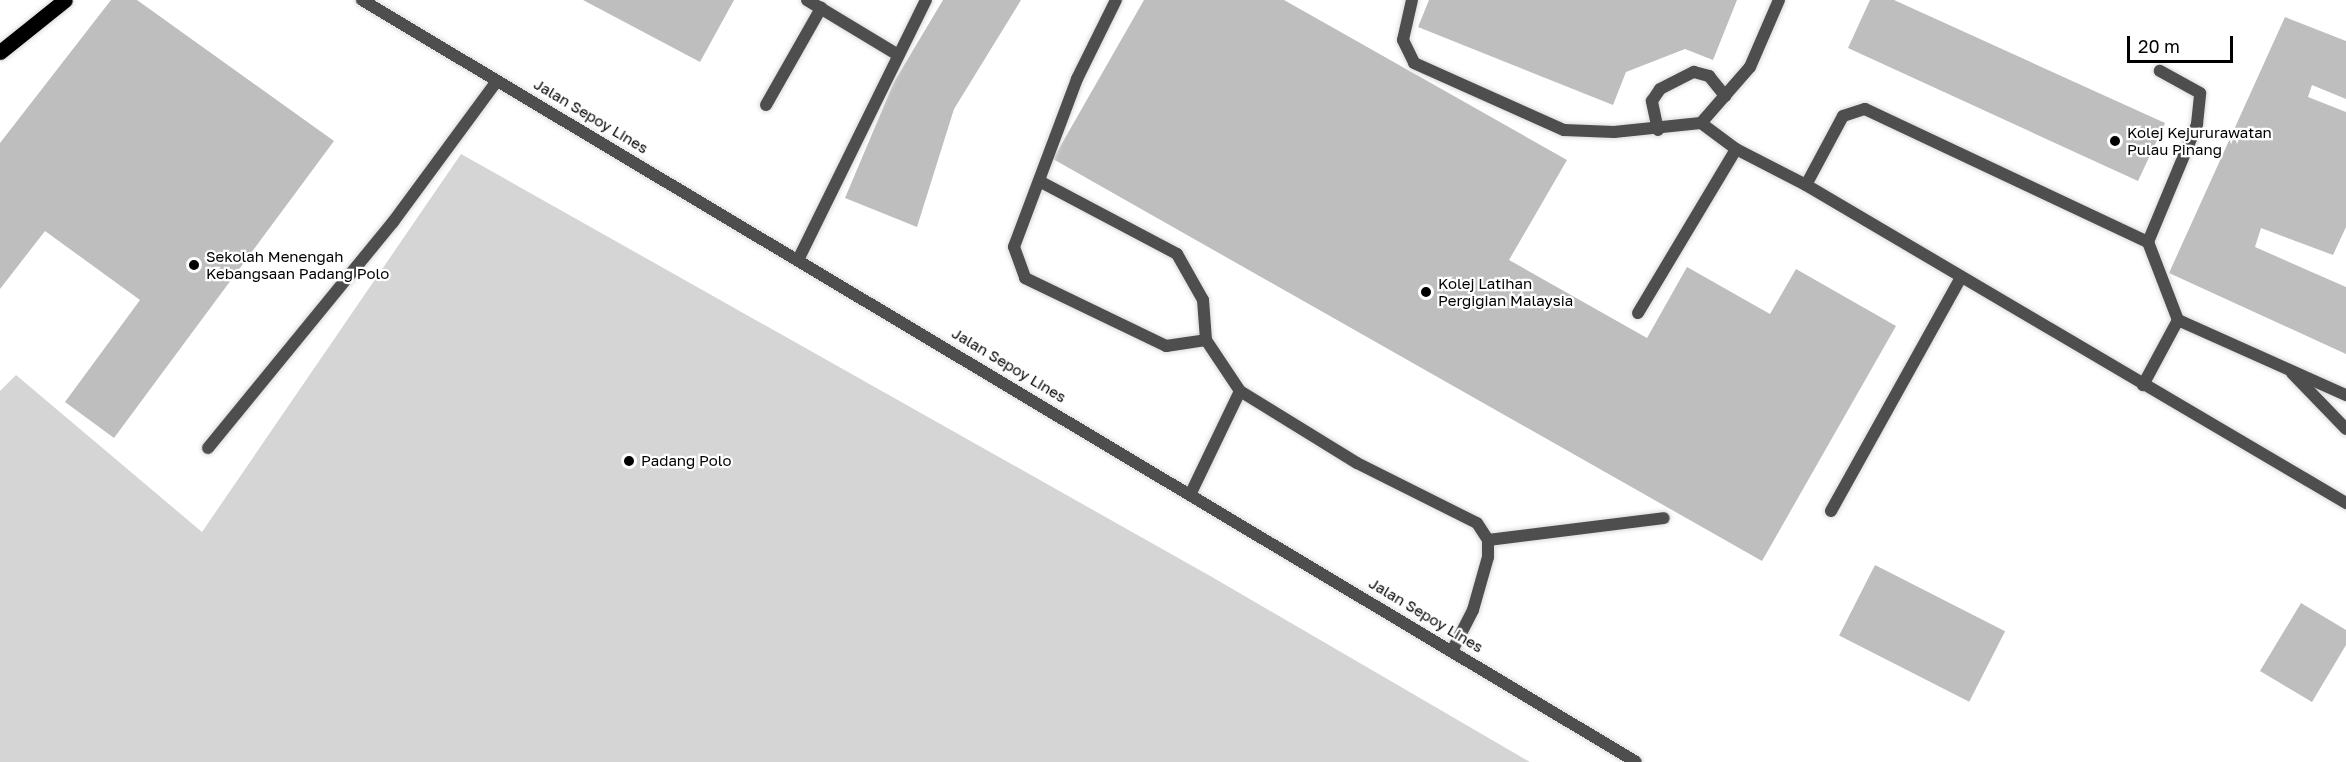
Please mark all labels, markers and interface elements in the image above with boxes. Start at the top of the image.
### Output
scale bar [2130,24,2236,62]
text: 20 m [2138,35,2180,57]
street label: Jalan Sepoy Lines [531,75,651,157]
place label: Kolej Kejururawatan Pulau Pinang [2127,123,2272,158]
marker: Kolej Kejururawatan Pulau Pinang [2108,134,2122,148]
place label: Sekolah Menengah Kebangsaan Padang Polo [206,247,389,282]
marker: Sekolah Menengah Kebangsaan Padang Polo [187,258,201,272]
place label: Kolej Latihan Pergigian Malaysia [1438,274,1573,309]
marker: Kolej Latihan Pergigian Malaysia [1419,285,1433,299]
street label: Jalan Sepoy Lines [949,324,1069,406]
place label: Padang Polo [641,452,731,470]
marker: Padang Polo [622,454,636,468]
street label: Jalan Sepoy Lines [1366,574,1486,656]

